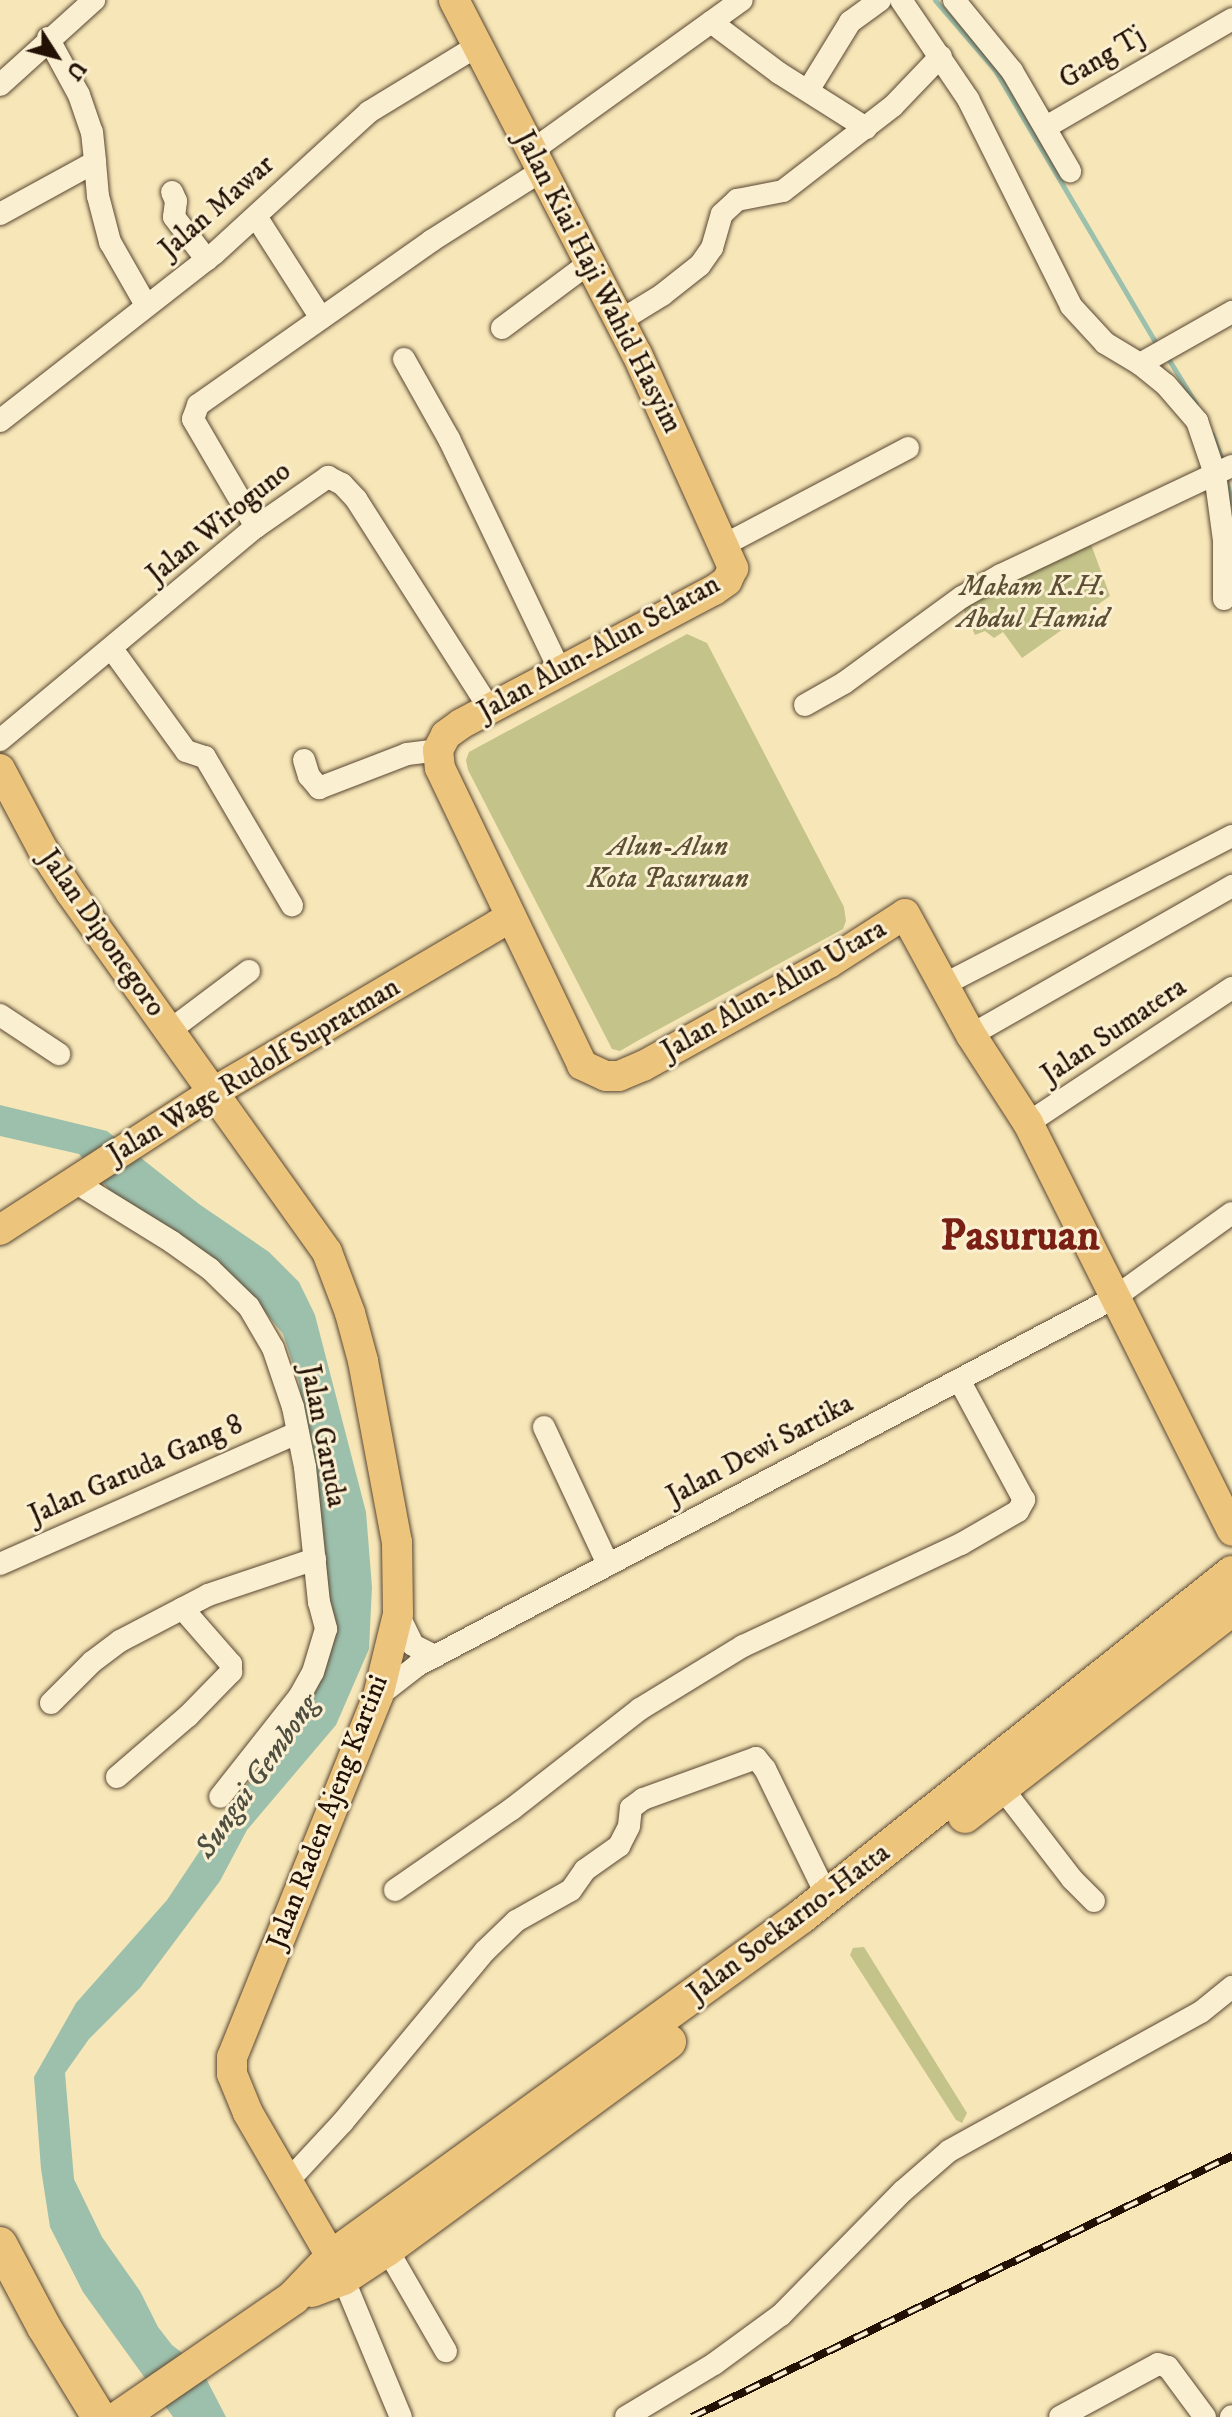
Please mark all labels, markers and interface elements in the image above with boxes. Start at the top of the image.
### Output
north arrow [16,16,96,96]
street label: Gang Tj [1053,20,1151,96]
text: U [60,56,92,85]
street label: Jalan Kiai Haji Wahid Hasyim [507,125,689,439]
street label: Jalan Mawar [153,148,281,266]
street label: Jalan Wiroguno [140,455,298,591]
street label: Jalan Alun-Alun Selatan [472,568,726,728]
park label: Makam K.H. Abdul Hamid [958,570,1108,636]
park label: Alun-Alun Kota Pasuruan [587,830,749,896]
street label: Jalan Diponegoro [32,843,172,1023]
street label: Jalan Alun-Alun Utara [656,912,892,1068]
street label: Jalan Wage Rudolf Supratman [102,970,406,1172]
street label: Jalan Sumatera [1035,970,1193,1092]
district label: Pasuruan [940,1211,1100,1263]
street label: Jalan Garuda [293,1362,353,1510]
street label: Jalan Dewi Sartika [661,1387,859,1513]
street label: Jalan Garuda Gang 8 [24,1408,248,1532]
street label: Jalan Raden Ajeng Kartini [260,1670,396,1954]
water label: Sungai Gembong [188,1688,328,1866]
street label: Jalan Soekarno-Hatta [681,1836,897,2010]

